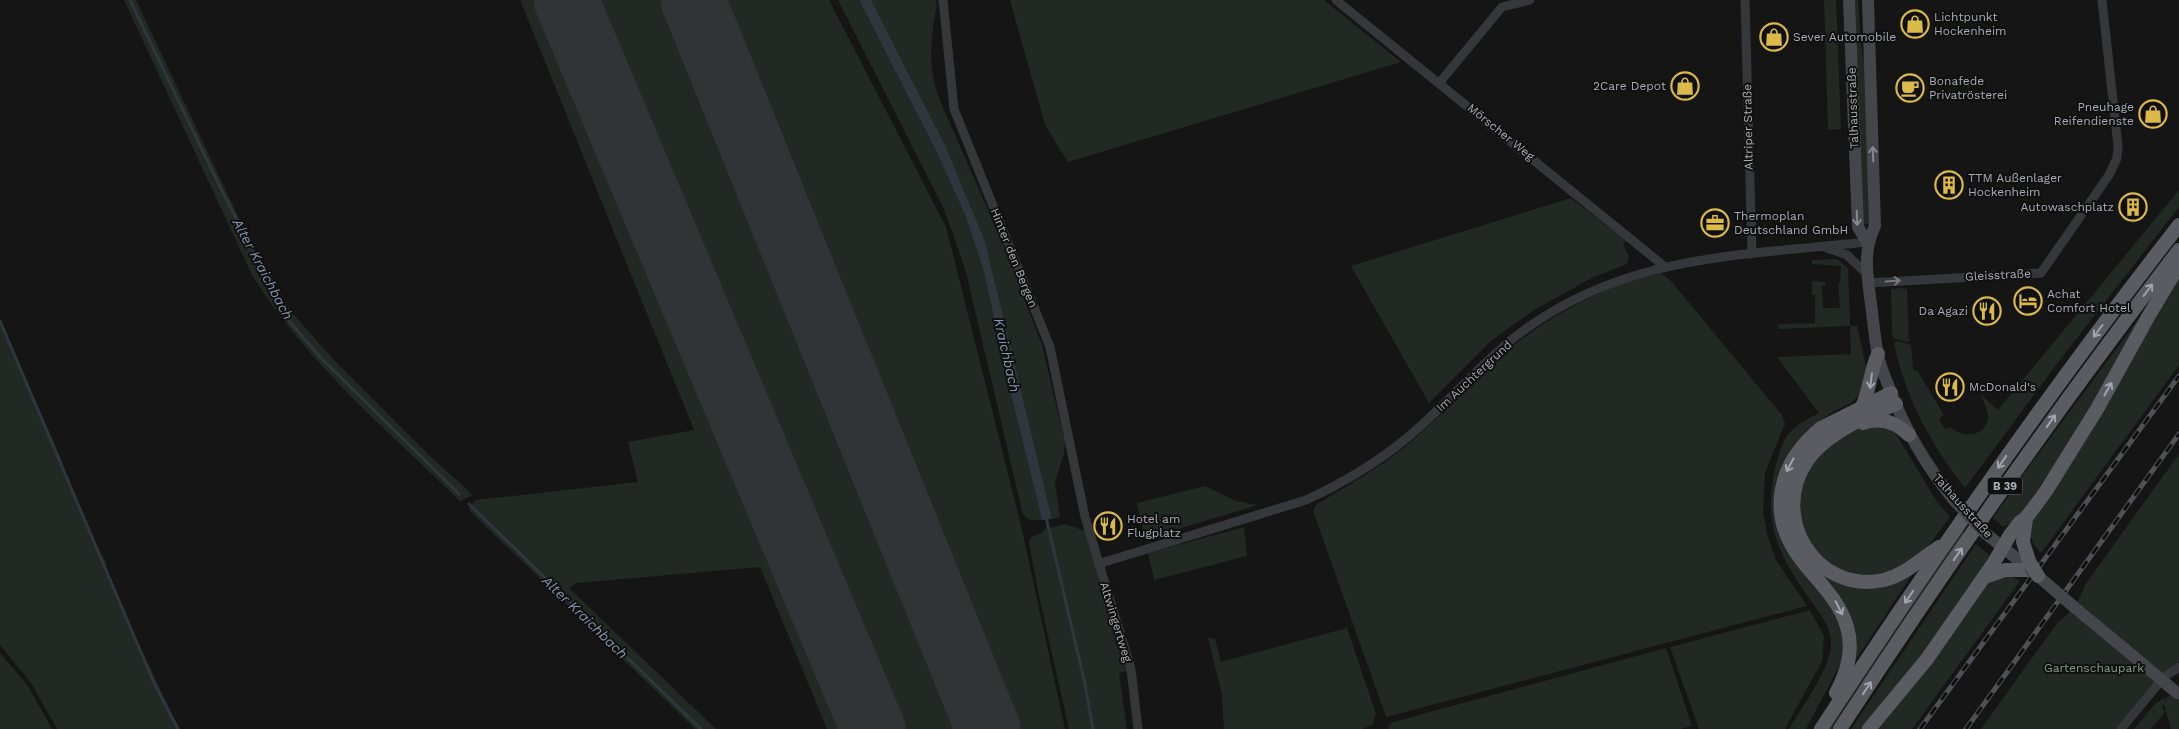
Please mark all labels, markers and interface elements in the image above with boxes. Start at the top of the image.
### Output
shop icon: Lichtpunkt Hockenheim [1900,9,1930,39]
place label: Lichtpunkt Hockenheim [1934,10,2007,38]
shop icon: Sever Automobile [1759,22,1789,52]
place label: Sever Automobile [1793,30,1896,44]
street label: Talhausstraße [1845,67,1861,149]
shop icon: 2Care Depot [1670,71,1700,101]
cafe icon: Bonafede Privatrösterei [1895,73,1925,103]
place label: Bonafede Privatrösterei [1929,74,2007,102]
place label: 2Care Depot [1593,79,1666,93]
street label: Altriper Straße [1740,84,1756,170]
shop icon: Pneuhage Reifendienste [2138,99,2168,129]
place label: Pneuhage Reifendienste [2054,100,2134,128]
street label: Mörscher Weg [1465,101,1538,164]
one-way arrow [1868,146,1877,162]
building icon: TTM Außenlager Hockenheim [1934,170,1964,200]
place label: TTM Außenlager Hockenheim [1968,171,2062,199]
building icon: Autowaschplatz [2118,192,2148,222]
place label: Autowaschplatz [2020,200,2114,214]
street label: Hinter den Bergen [988,206,1040,310]
office icon: Thermoplan Deutschland GmbH [1700,208,1730,238]
place label: Thermoplan Deutschland GmbH [1734,209,1848,237]
one-way arrow [1853,210,1862,226]
water label: Alter Kraichbach [229,215,296,322]
street label: Gleisstraße [1965,266,2031,284]
one-way arrow [1885,276,1901,286]
one-way arrow [2143,284,2154,297]
hotel icon: Achat Comfort Hotel [2013,286,2043,316]
place label: Achat Comfort Hotel [2047,287,2131,315]
restaurant icon: Da Agazi [1972,296,2002,326]
place label: Da Agazi [1919,304,1968,318]
water label: Kraichbach [991,316,1023,394]
one-way arrow [2092,324,2103,337]
street label: Im Auchtergrund [1433,337,1515,415]
one-way arrow [1865,372,1875,388]
restaurant icon: McDonald's [1935,372,1965,402]
place label: McDonald's [1969,380,2036,394]
one-way arrow [2103,382,2113,397]
one-way arrow [2046,414,2056,428]
one-way arrow [1997,455,2007,469]
one-way arrow [1785,457,1795,472]
street label: Talhausstraße [1930,471,1996,541]
road number: B 39 [1988,478,2022,494]
restaurant icon: Hotel am Flugplatz [1093,511,1123,541]
place label: Hotel am Flugplatz [1127,512,1181,540]
one-way arrow [1953,547,1963,561]
water label: Alter Kraichbach [538,572,631,662]
street label: Altwingertweg [1097,580,1135,664]
one-way arrow [1903,590,1913,604]
one-way arrow [1835,600,1844,615]
park label: Gartenschaupark [2044,661,2144,675]
one-way arrow [1862,682,1872,696]

